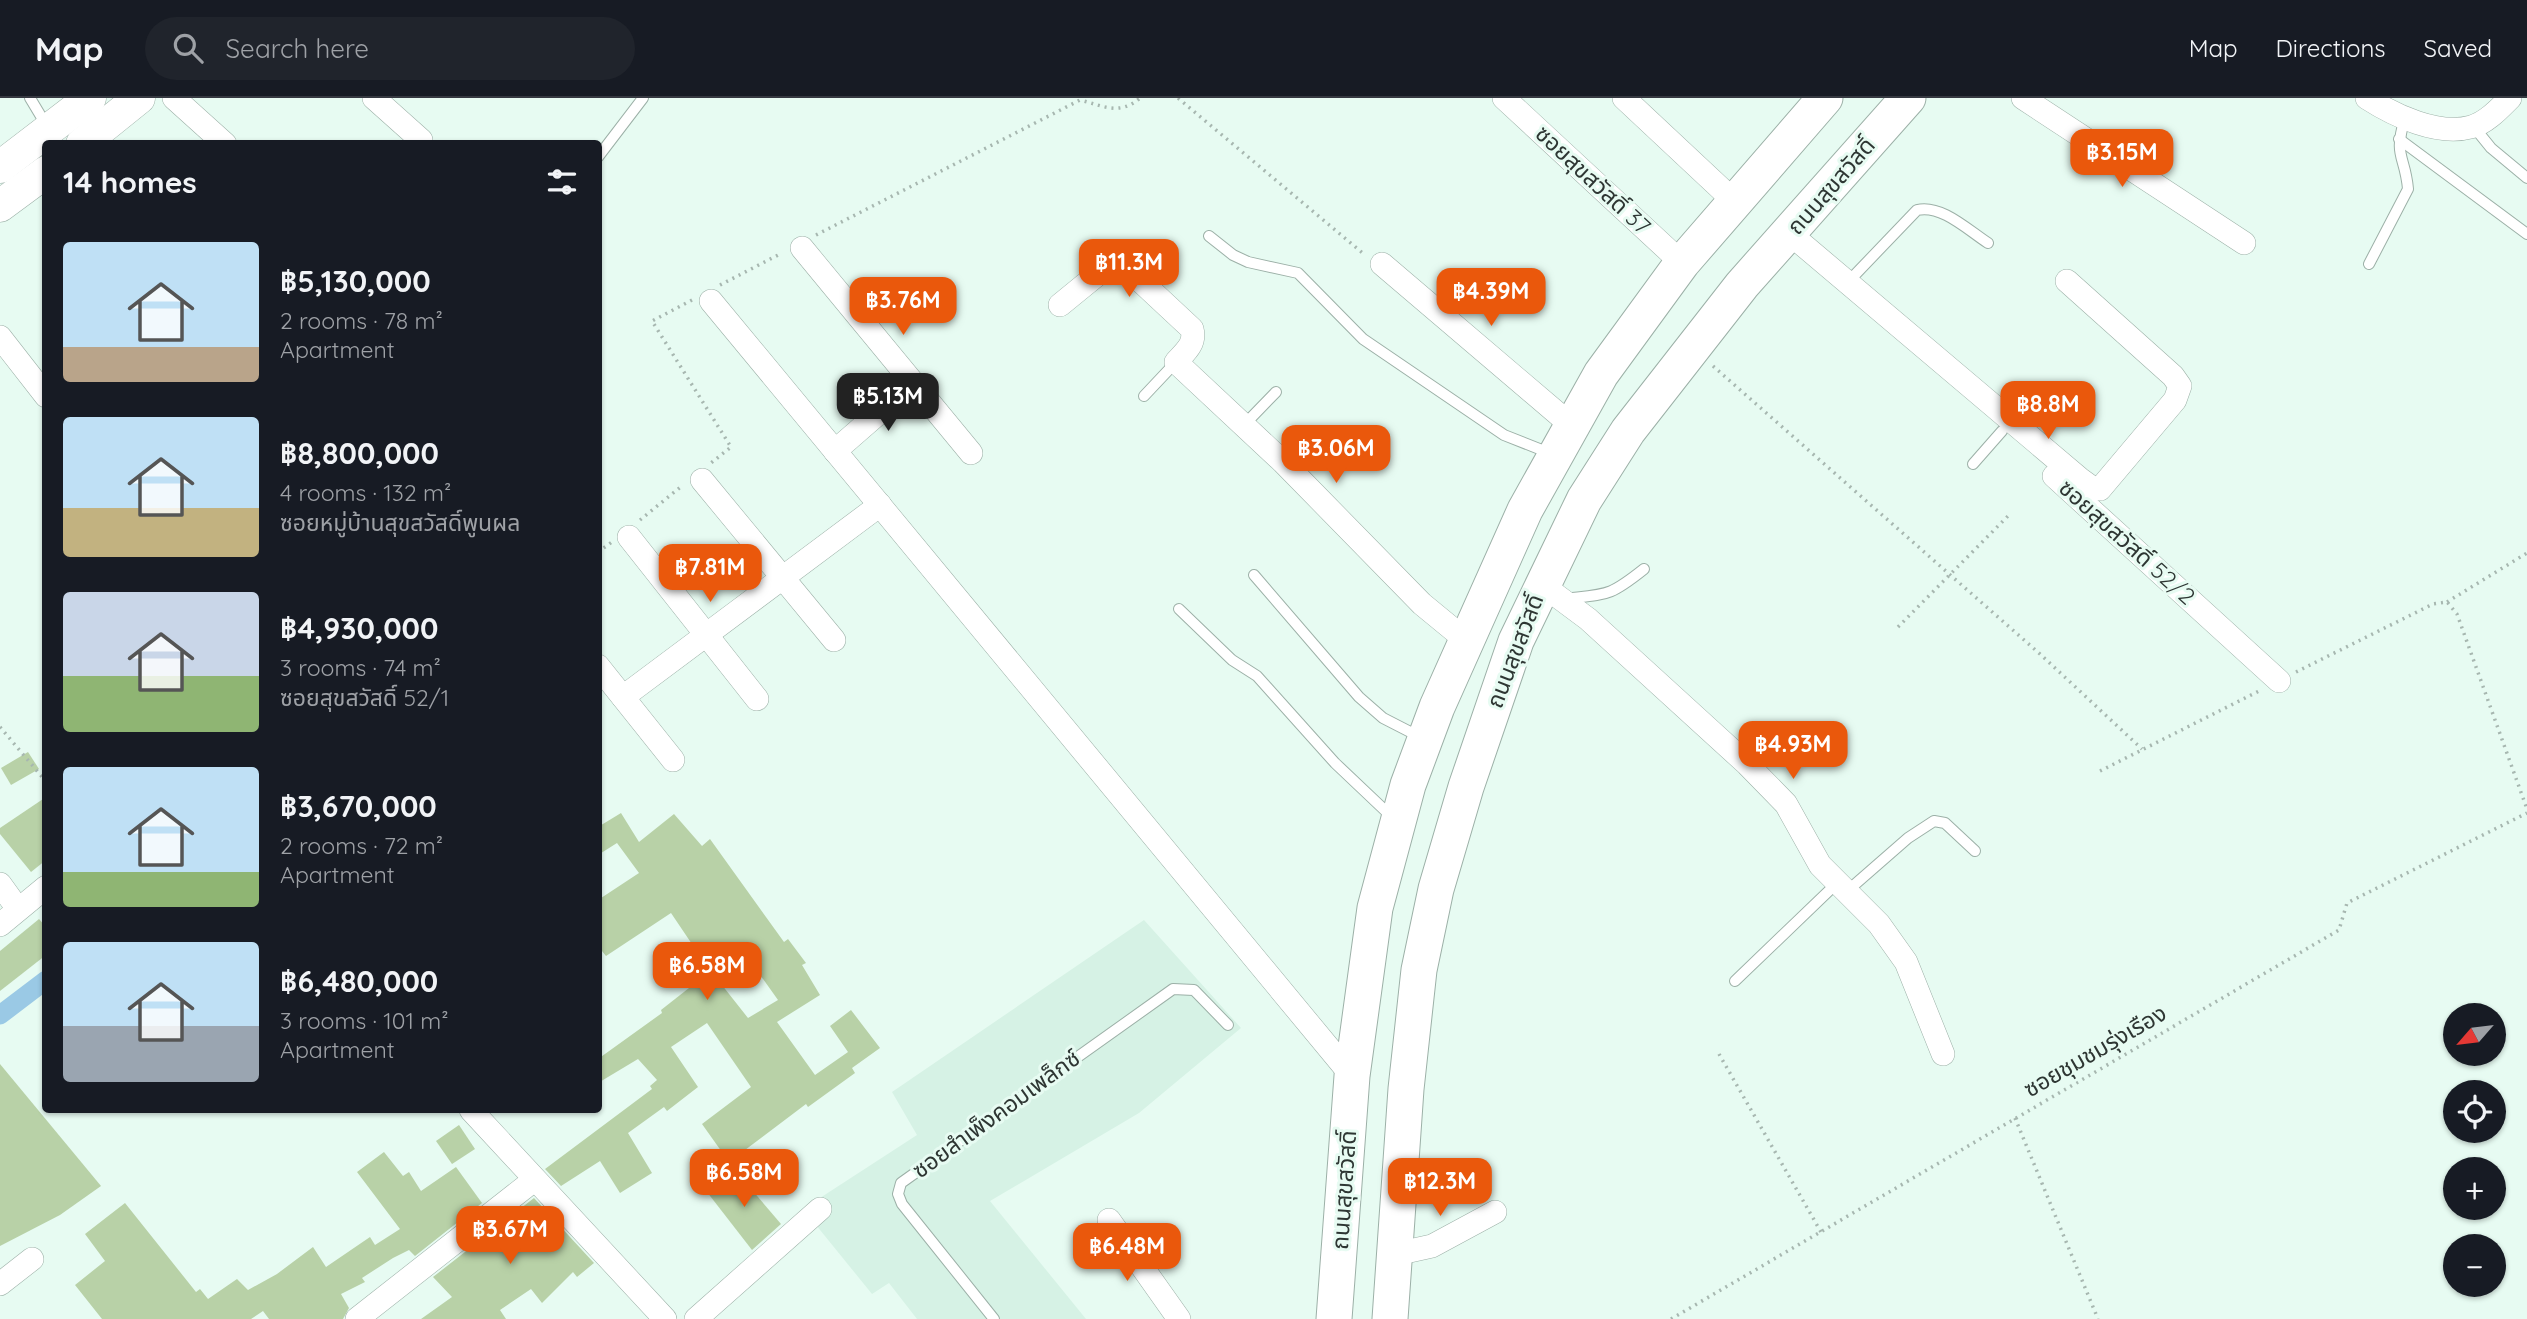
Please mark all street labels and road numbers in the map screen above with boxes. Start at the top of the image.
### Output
street label: ซอยสุขสวัสดิ์ 37 [1530,119,1657,241]
street label: ถนนสุขสวัสดิ์ [1780,131,1881,240]
street label: ซอยสุขสวัสดิ์ 52/2 [2053,473,2202,610]
street label: ถนนสุขสวัสดิ์ [1480,590,1549,712]
street label: ซอยชุมชมรุ่งเรือง [2018,998,2171,1103]
street label: ซอยสำเพ็งคอมเพล็กซ์ [906,1043,1086,1184]
street label: ถนนสุขสวัสดิ์ [1325,1129,1362,1251]

